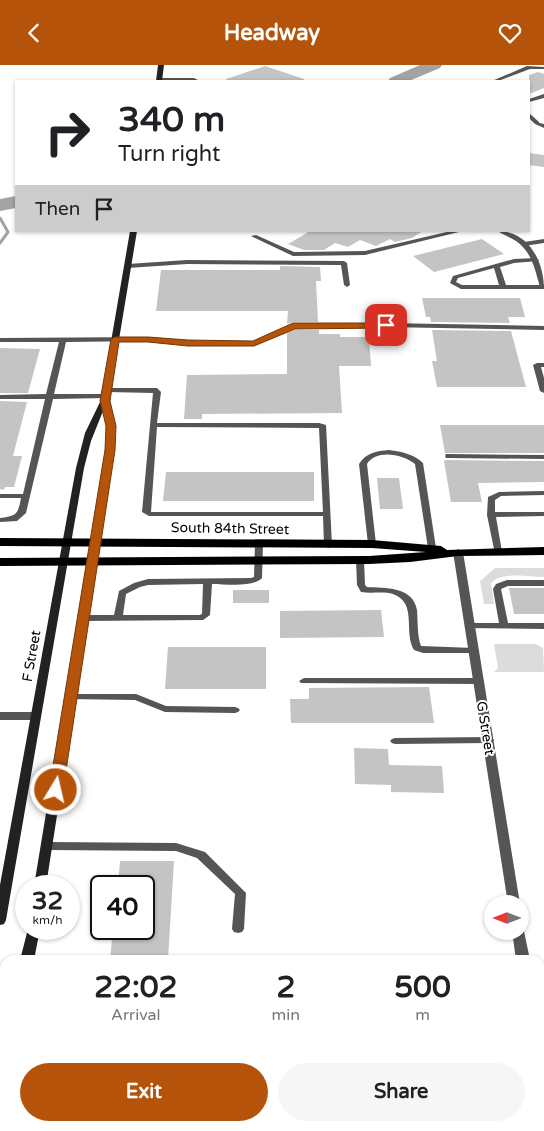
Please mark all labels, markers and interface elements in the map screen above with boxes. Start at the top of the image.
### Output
icon: back [20,19,48,47]
icon: heart [496,19,524,47]
text: Headway [224,20,320,46]
text: 340 m [118,99,225,141]
icon: right [35,100,100,165]
text: Turn right [118,141,220,167]
icon: arrive [90,195,118,223]
text: Then [35,198,80,220]
pin [365,304,407,346]
icon: arrive [372,311,400,339]
street label: South 84th Street [171,519,290,538]
street label: F Street [19,628,45,683]
street label: G Street [473,700,498,757]
position arrow [29,763,81,815]
speed limit sign: 40 [90,875,155,940]
text: 32 [32,886,63,916]
north arrow [484,895,529,940]
map controls [484,895,529,940]
text: km/h [32,913,63,927]
text: 22:02 [94,969,177,1006]
text: 2 [276,969,295,1006]
text: 500 [394,969,451,1006]
text: Arrival [111,1005,161,1025]
text: min [272,1005,300,1025]
text: m [415,1005,430,1025]
button: Exit [20,1063,268,1121]
button: Share [278,1063,525,1121]

